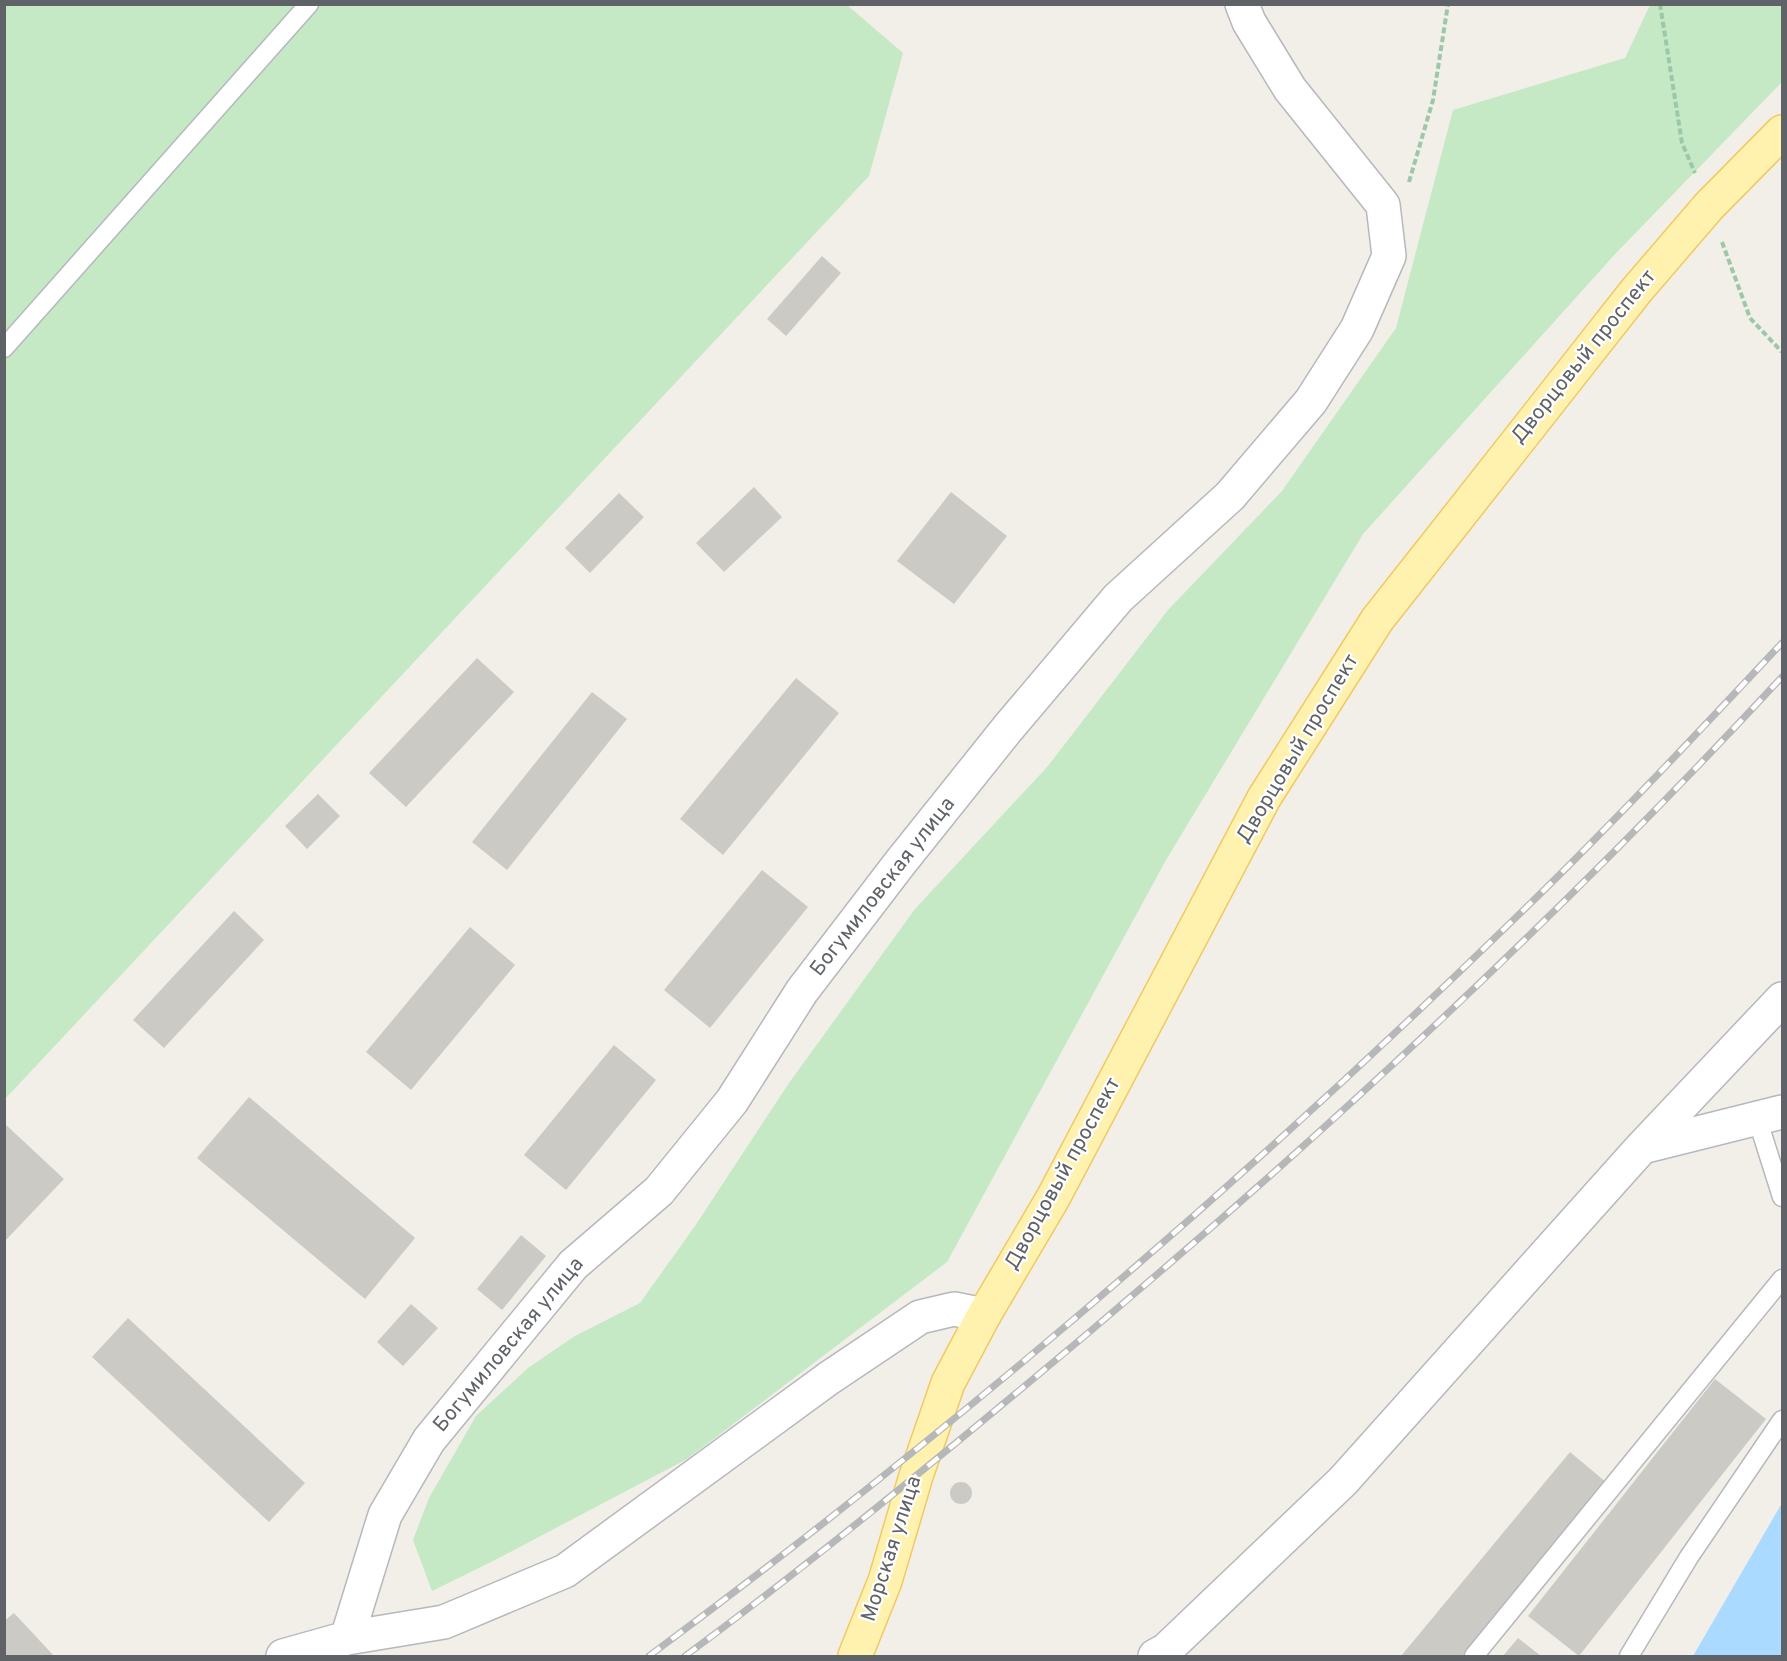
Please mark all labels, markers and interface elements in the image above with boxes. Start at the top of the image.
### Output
street label: Дворцовый проспект [1505,265,1663,449]
street label: Дворцовый проспект [1231,649,1365,849]
street label: Богумиловская улица [804,792,962,982]
street label: Дворцовый проспект [999,1073,1127,1275]
street label: Богумиловская улица [428,1252,590,1438]
street label: Морская улица [856,1473,928,1625]

